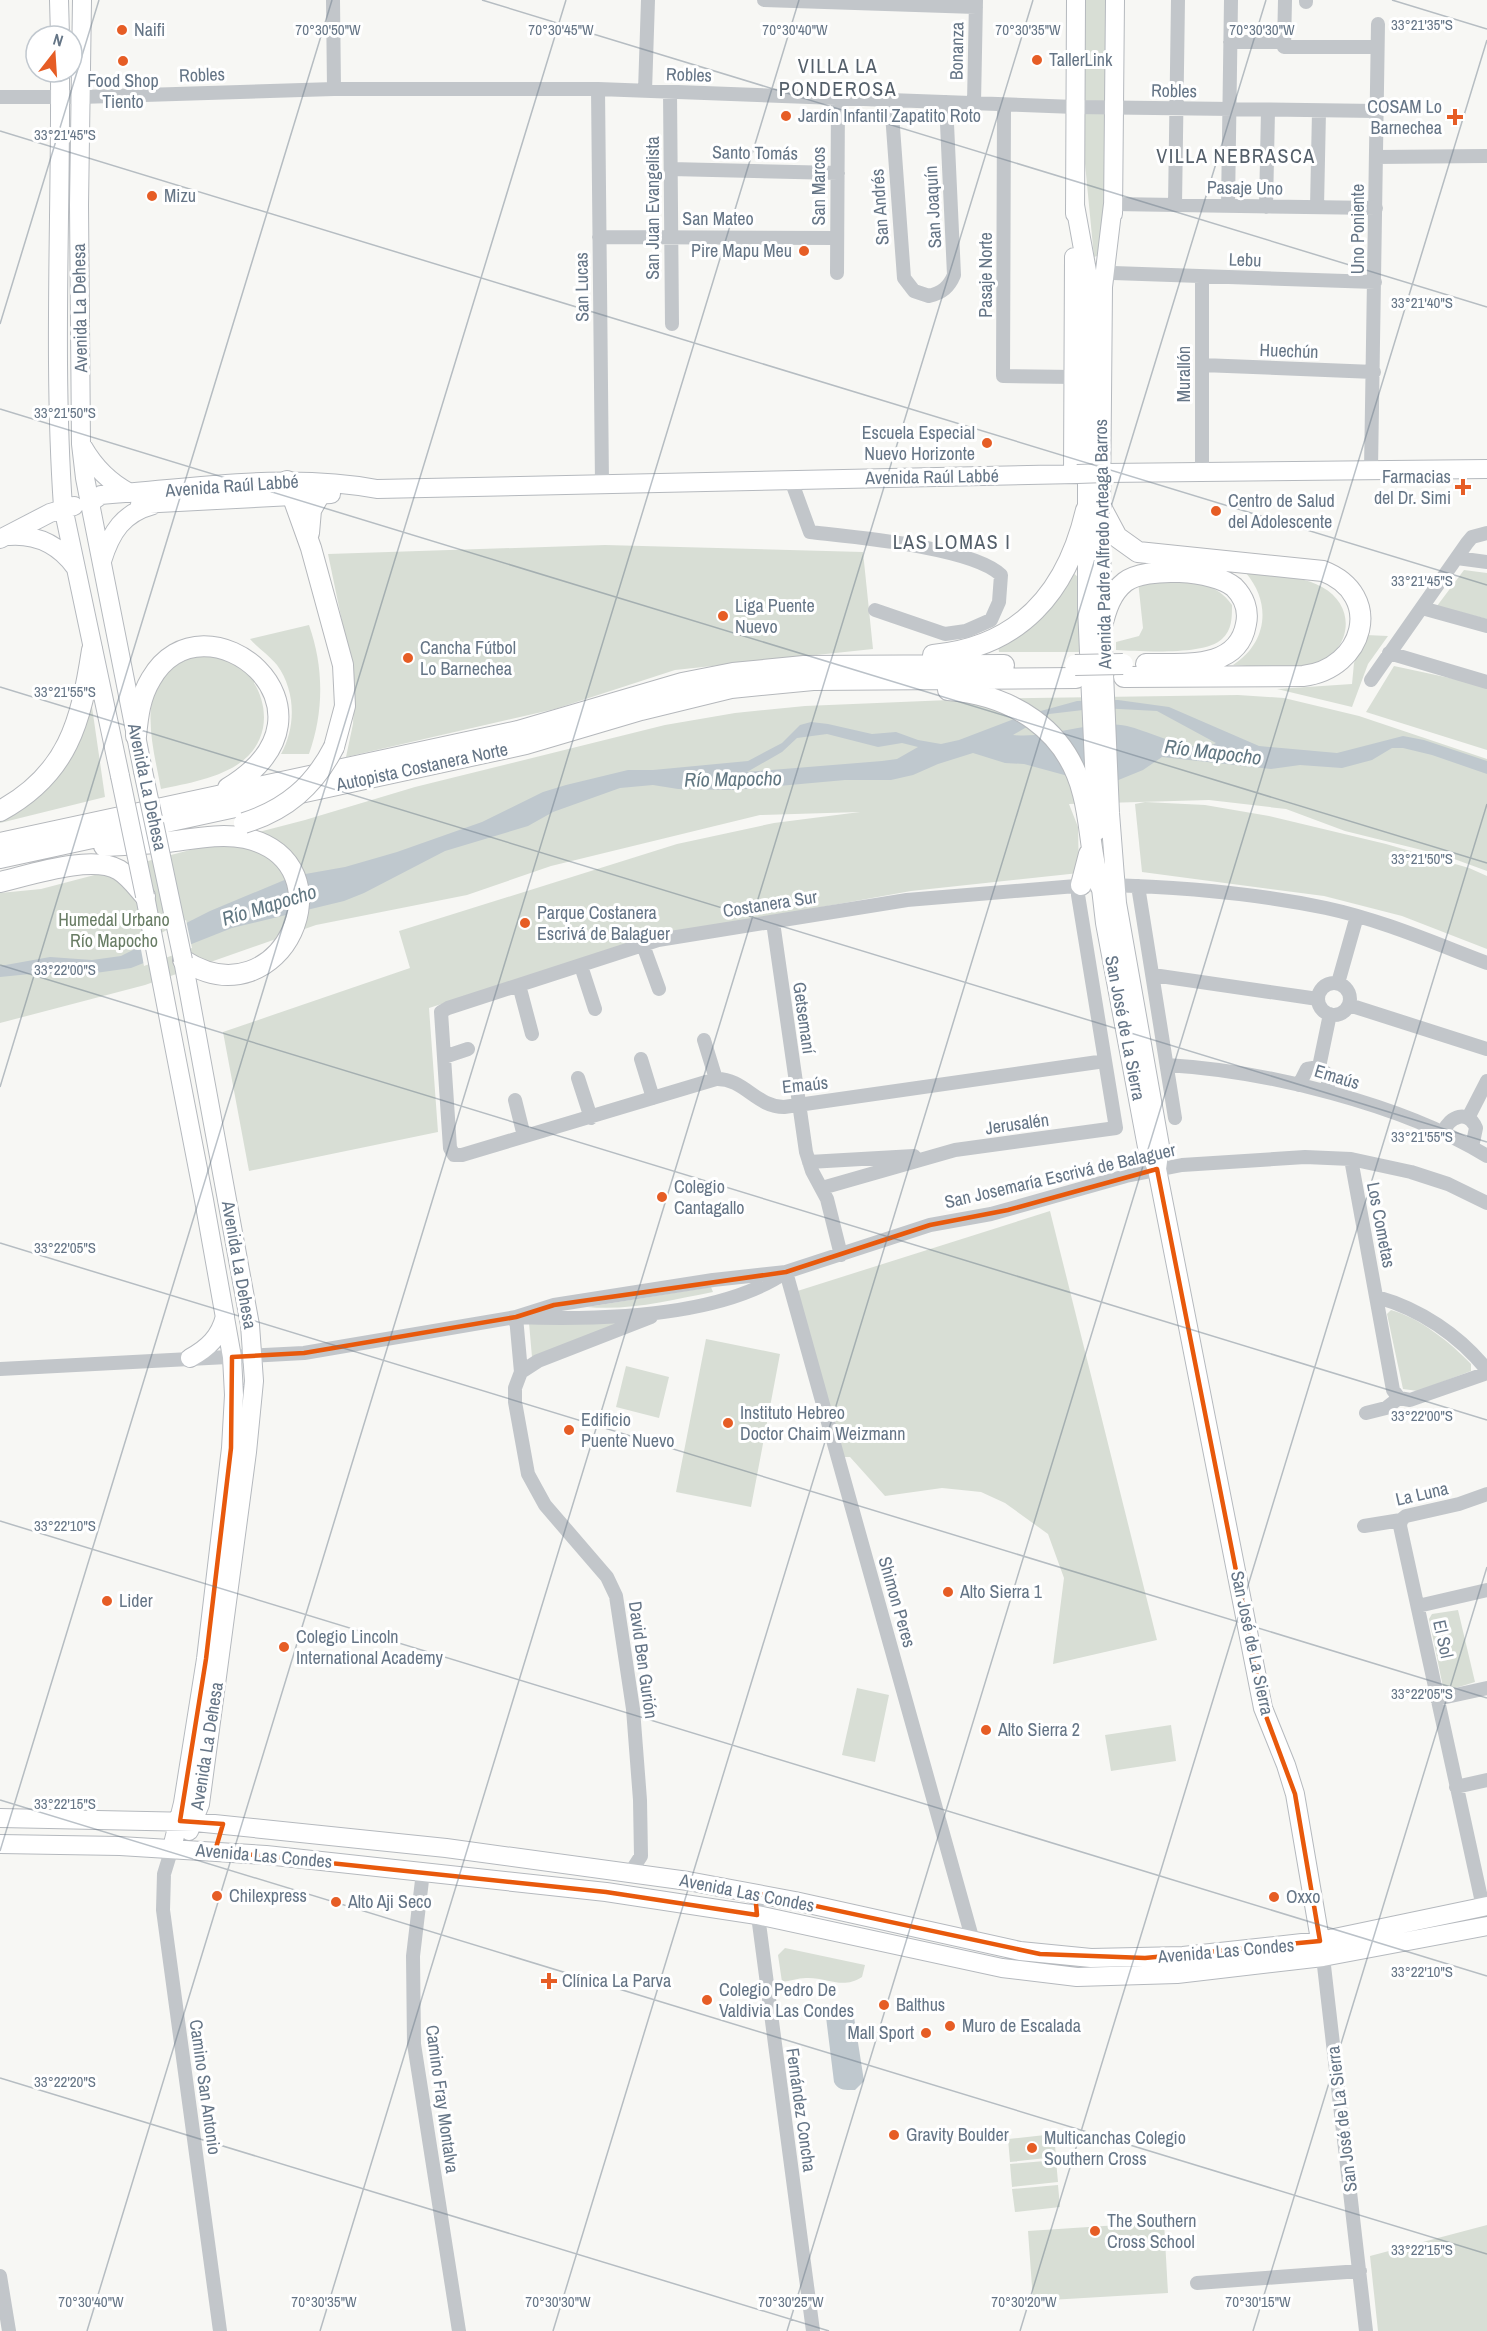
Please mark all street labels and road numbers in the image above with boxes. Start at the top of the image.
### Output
street label: Bonanza [943,22,970,80]
street label: Robles [179,61,225,88]
street label: Robles [666,61,712,88]
street label: Robles [1151,78,1197,103]
street label: San Juan Evangelista [640,136,665,280]
street label: Santo Tomás [712,139,798,166]
street label: San Marcos [806,147,831,225]
street label: San Joaquín [918,165,947,249]
street label: San Andrés [864,168,895,246]
street label: Pasaje Uno [1207,174,1283,201]
street label: Uno Poniente [1345,184,1370,274]
street label: San Mateo [682,206,754,231]
street label: Pasaje Norte [973,232,998,318]
street label: Avenida La Dehesa [66,243,93,374]
street label: Lebu [1228,246,1262,273]
street label: San Lucas [568,252,595,322]
street label: Huechún [1259,337,1319,364]
street label: Murallón [1171,346,1196,402]
street label: Avenida Padre Alfredo Arteaga Barros [1088,419,1117,670]
street label: Avenida Raúl Labbé [864,463,999,490]
street label: Avenida Raúl Labbé [164,468,299,503]
street label: Avenida La Dehesa [122,720,173,853]
street label: Autopista Costanera Norte [333,736,510,797]
street label: Costanera Sur [721,884,819,923]
street label: San José de La Sierra [1099,953,1152,1102]
street label: Getsemaní [787,980,822,1056]
street label: Emaús [1312,1058,1363,1095]
street label: Emaús [781,1070,829,1099]
street label: Jerusalén [984,1107,1050,1140]
street label: San Josemaría Escrivá de Balaguer [942,1137,1178,1214]
street label: Los Cometas [1361,1180,1402,1270]
street label: Avenida La Dehesa [216,1198,263,1331]
street label: La Luna [1393,1475,1451,1512]
street label: Shimon Peres [873,1553,922,1650]
street label: San José de La Sierra [1225,1568,1280,1717]
street label: David Ben Gurión [623,1600,664,1720]
street label: El Sol [1427,1617,1460,1660]
street label: Avenida La Dehesa [184,1680,229,1813]
street label: Avenida Las Condes [194,1837,333,1874]
street label: Avenida Las Condes [677,1867,817,1918]
street label: Avenida Las Condes [1156,1932,1295,1969]
street label: Camino San Antonio [184,2018,227,2156]
street label: Camino Fray Montalva [420,2023,465,2175]
street label: San José de La Sierra [1320,2045,1363,2193]
street label: Fernández Concha [780,2046,823,2173]

